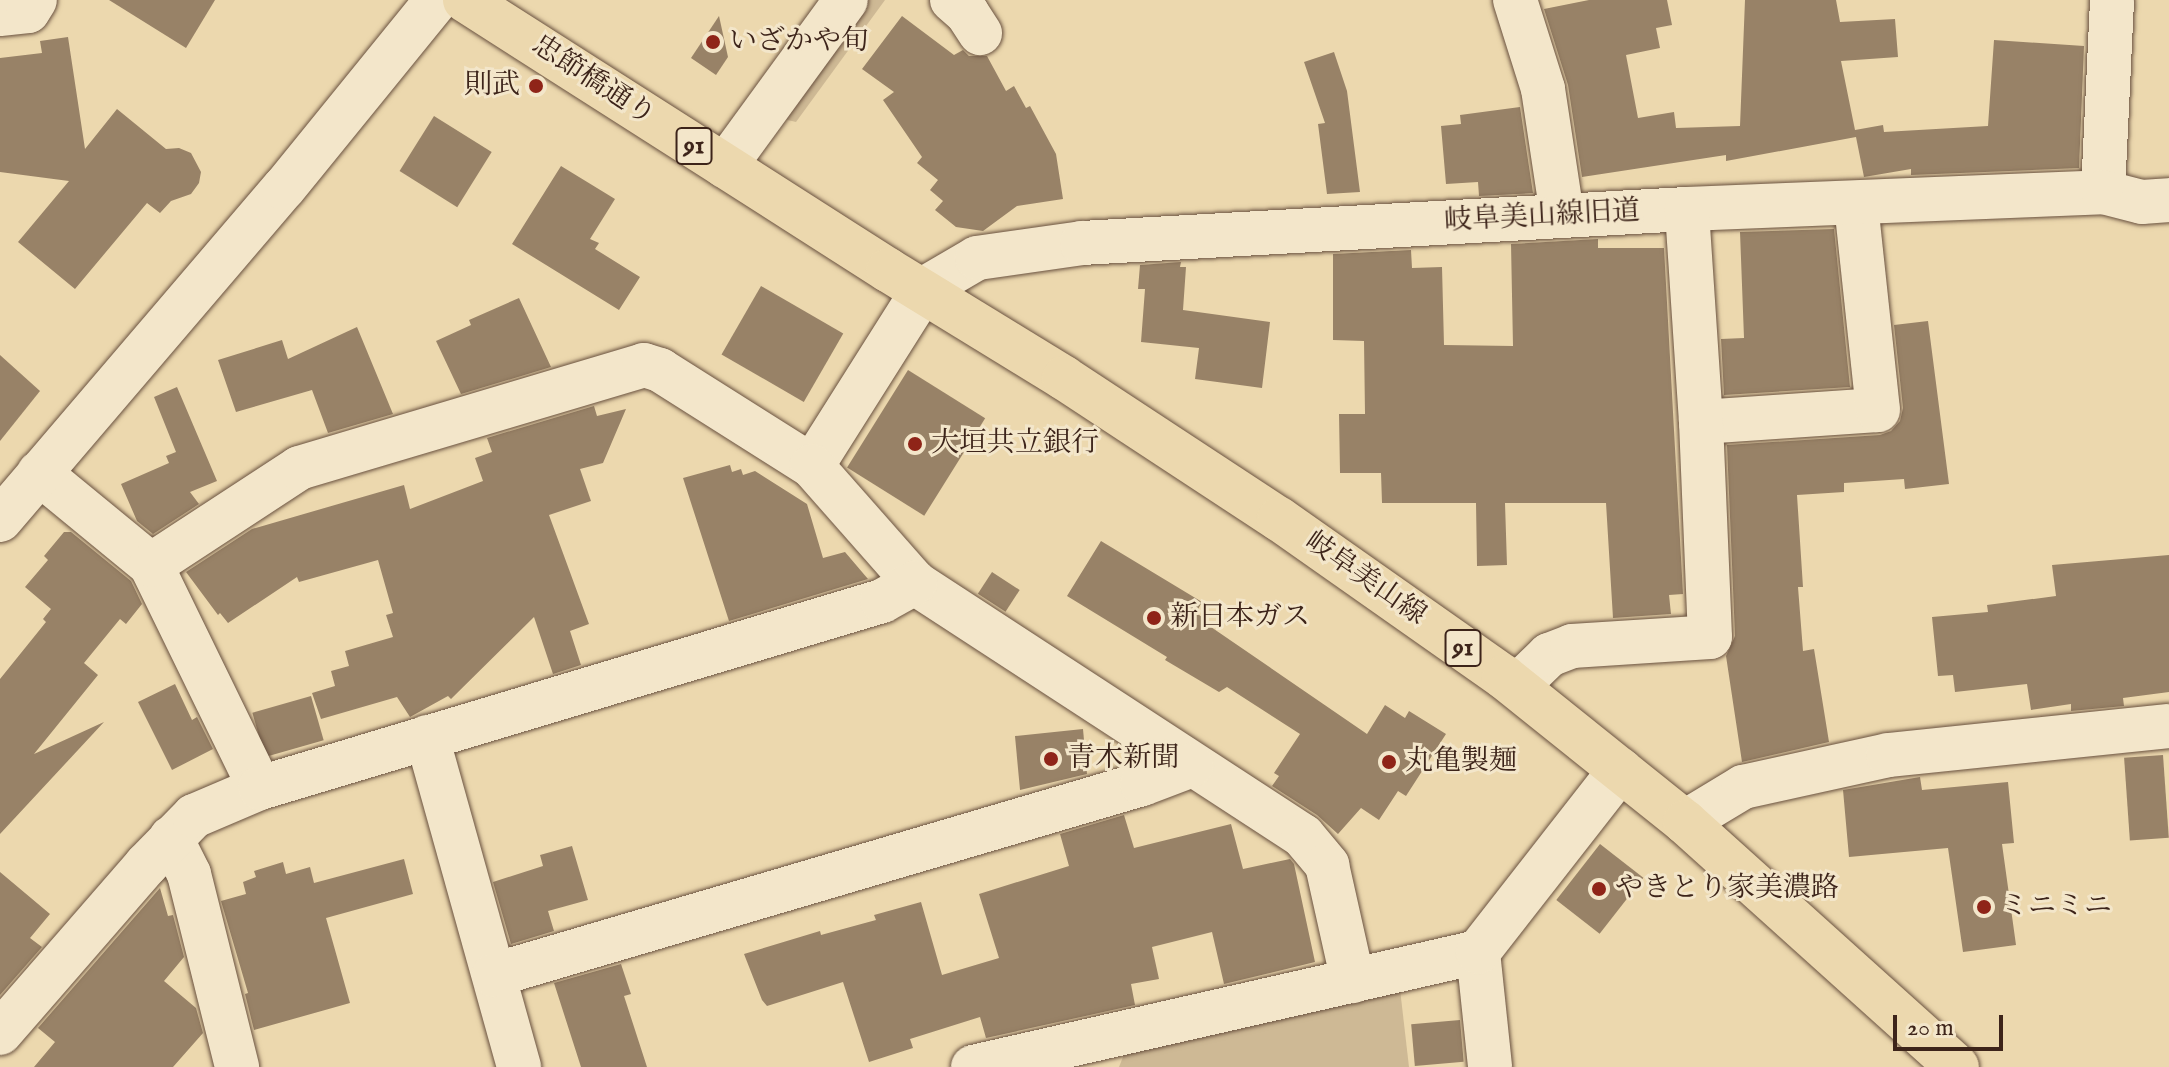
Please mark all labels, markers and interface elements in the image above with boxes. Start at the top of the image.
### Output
place label: いざかや旬 [729,25,869,59]
street label: 忠節橋通り [525,29,661,133]
marker: いざかや旬 [704,33,722,51]
place label: 則武 [464,69,520,103]
marker: 則武 [527,77,545,95]
road number: 91 [674,124,714,168]
street label: 岐阜美山線旧道 [1443,195,1641,239]
place label: 大垣共立銀行 [931,427,1099,461]
marker: 大垣共立銀行 [906,435,924,453]
street label: 岐阜美山線 [1298,525,1432,633]
place label: 新日本ガス [1170,601,1310,635]
marker: 新日本ガス [1145,609,1163,627]
road number: 91 [1443,626,1483,670]
place label: 青木新聞 [1067,742,1179,776]
place label: 丸亀製麺 [1405,745,1517,779]
marker: 青木新聞 [1042,750,1060,768]
marker: 丸亀製麺 [1380,753,1398,771]
place label: やきとり家美濃路 [1615,872,1839,906]
marker: やきとり家美濃路 [1590,880,1608,898]
place label: ミニミニ [2000,890,2112,924]
marker: ミニミニ [1975,898,1993,916]
scale bar [1897,999,2007,1049]
text: 20 m [1907,1013,1954,1044]

